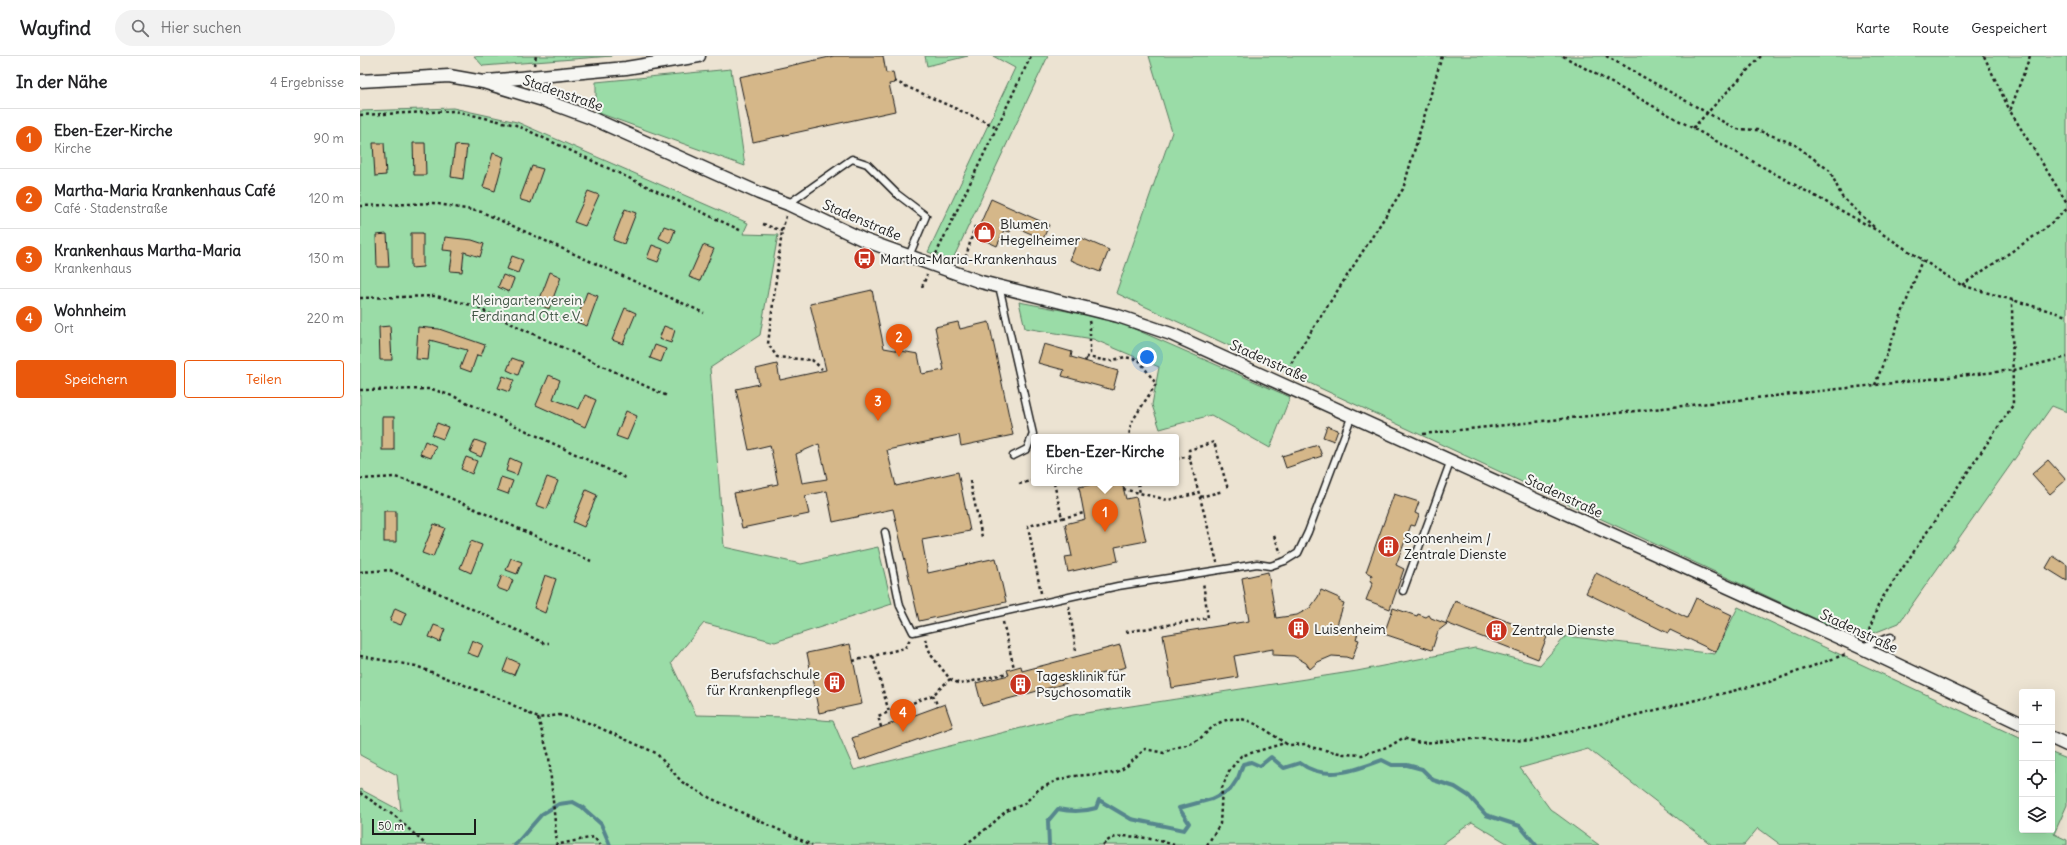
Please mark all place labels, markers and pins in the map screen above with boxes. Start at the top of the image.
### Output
place label: Blumen Hegelheimer [1000,215,1081,249]
shop icon: Blumen Hegelheimer [971,219,997,245]
bus stop icon: Martha-Maria-Krankenhaus [851,246,877,272]
place label: Martha-Maria-Krankenhaus [880,250,1057,268]
pin: 2 [886,324,912,357]
pin: 3 [865,388,891,421]
pin: 1 [1092,499,1118,532]
place label: Sonnenheim / Zentrale Dienste [1404,529,1506,563]
building icon: Sonnenheim / Zentrale Dienste [1376,533,1402,559]
building icon: Luisenheim [1286,616,1312,642]
building icon: Zentrale Dienste [1484,617,1510,643]
place label: Luisenheim [1314,620,1386,638]
place label: Zentrale Dienste [1512,621,1614,639]
place label: Berufsfachschule für Krankenpflege [707,665,820,699]
place label: Tagesklinik für Psychosomatik [1036,667,1131,701]
building icon: Berufsfachschule für Krankenpflege [822,669,848,695]
building icon: Tagesklinik für Psychosomatik [1007,671,1033,697]
pin: 4 [890,699,916,732]

